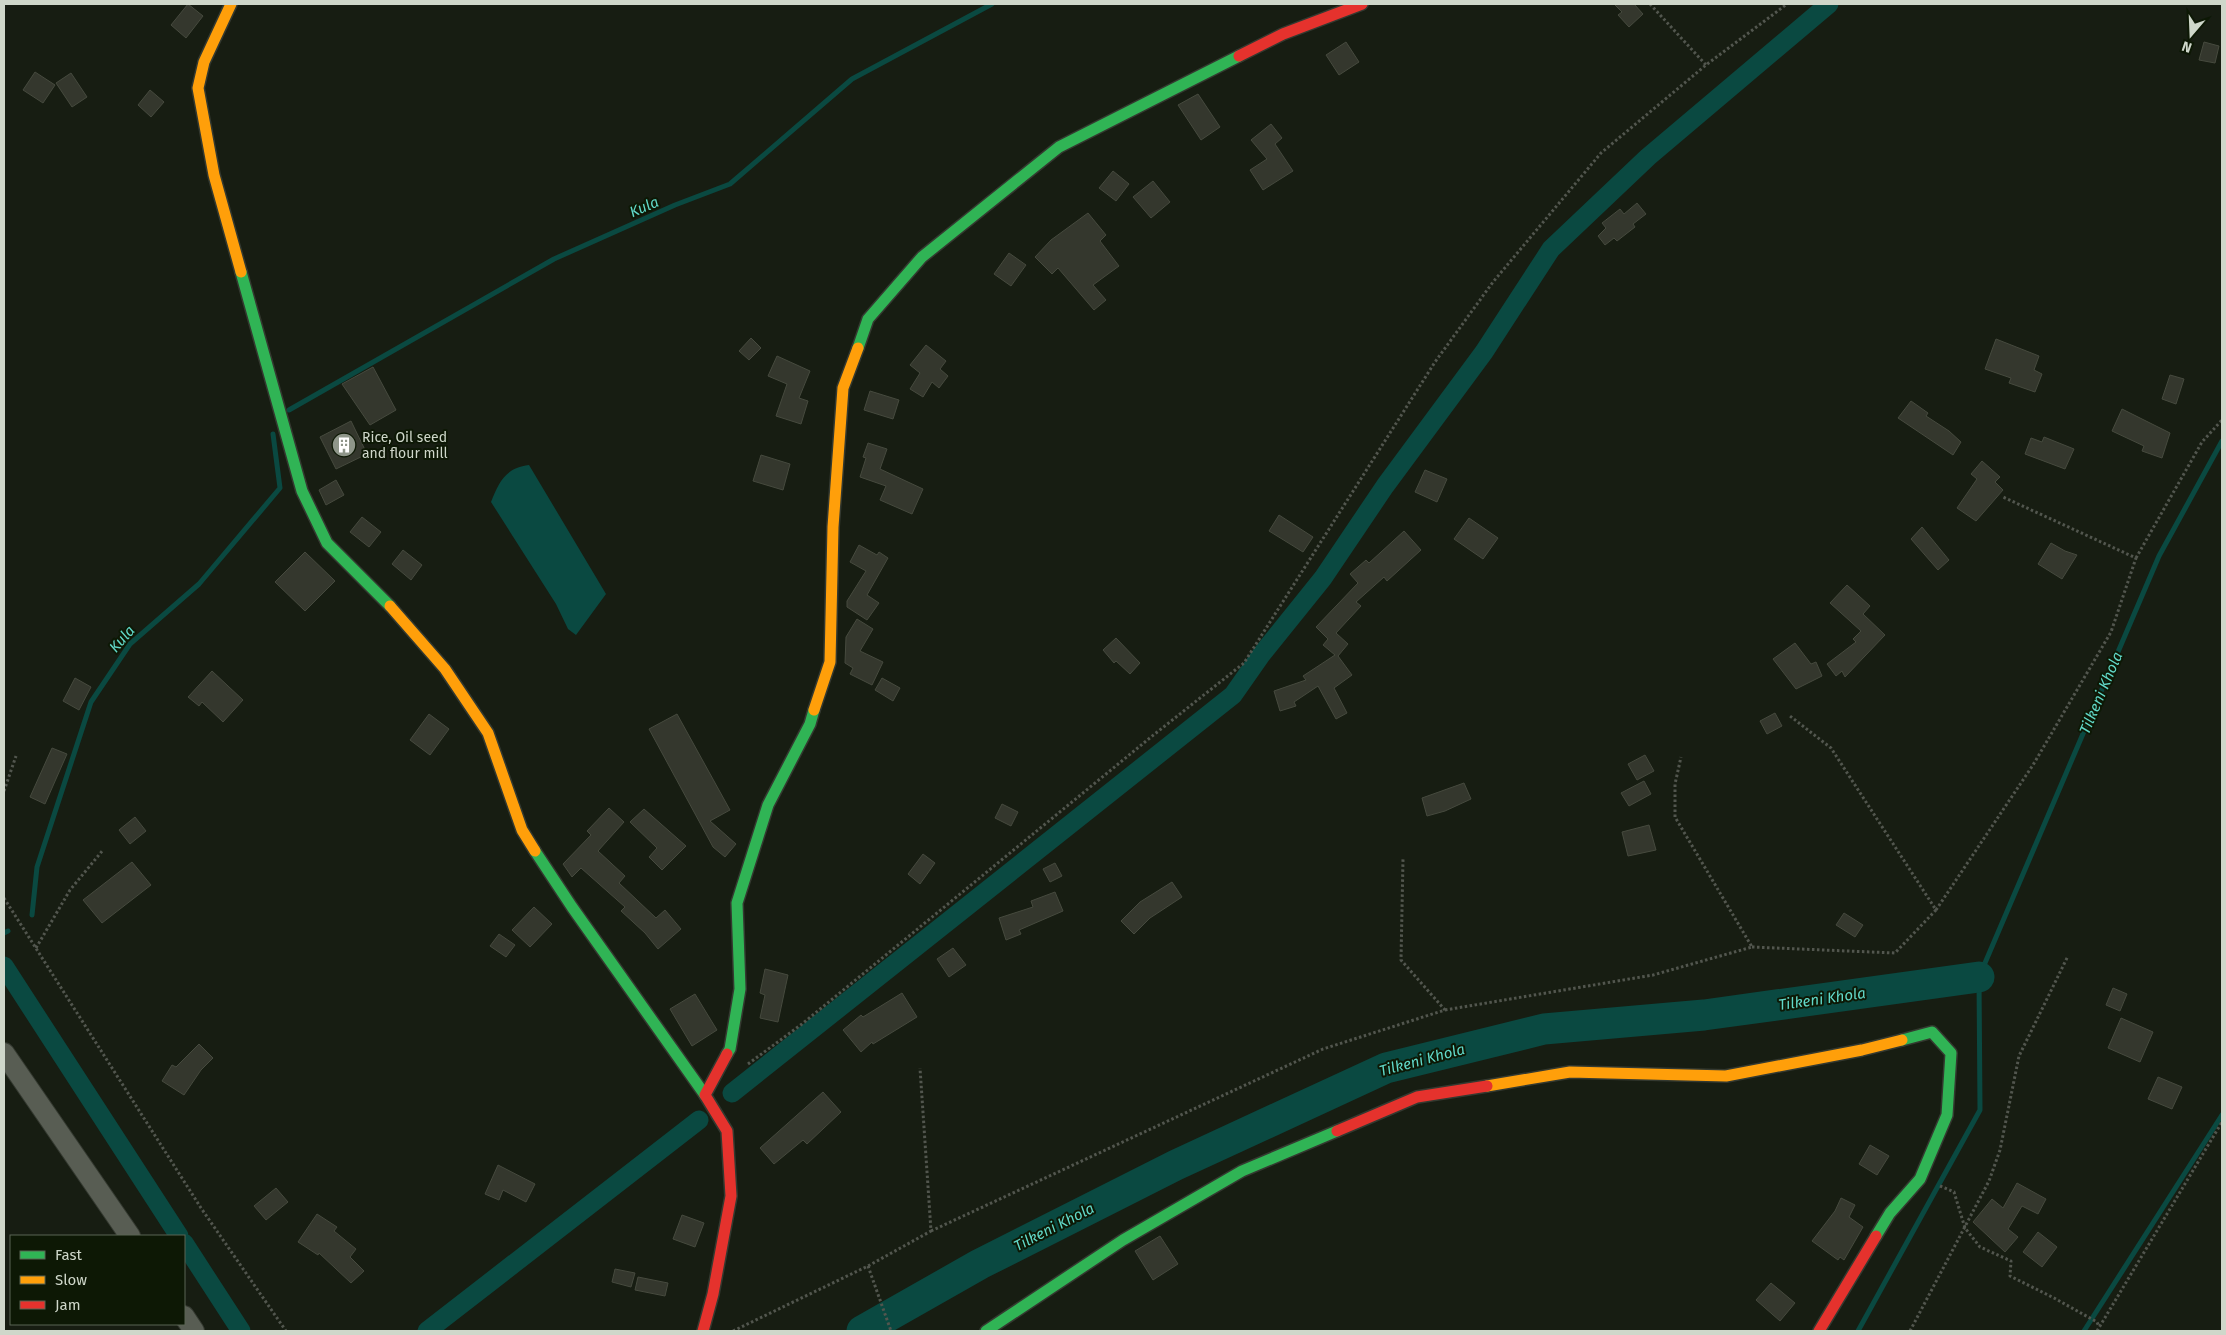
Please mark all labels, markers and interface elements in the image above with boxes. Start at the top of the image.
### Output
north arrow [2166,10,2216,60]
text: N [2180,37,2194,56]
water label: Kula [627,193,661,221]
place label: Rice, Oil seed and flour mill [362,429,448,462]
building icon: Rice, Oil seed and flour mill [331,432,357,458]
water label: Kula [105,622,139,656]
water label: Tilkeni Khola [2076,649,2126,737]
water label: Tilkeni Khola [1777,984,1867,1014]
water label: Tilkeni Khola [1377,1040,1467,1080]
water label: Tilkeni Khola [1011,1199,1097,1255]
legend [10,1235,185,1325]
text: Fast [55,1246,82,1264]
text: Slow [55,1271,87,1289]
text: Jam [55,1296,81,1314]

